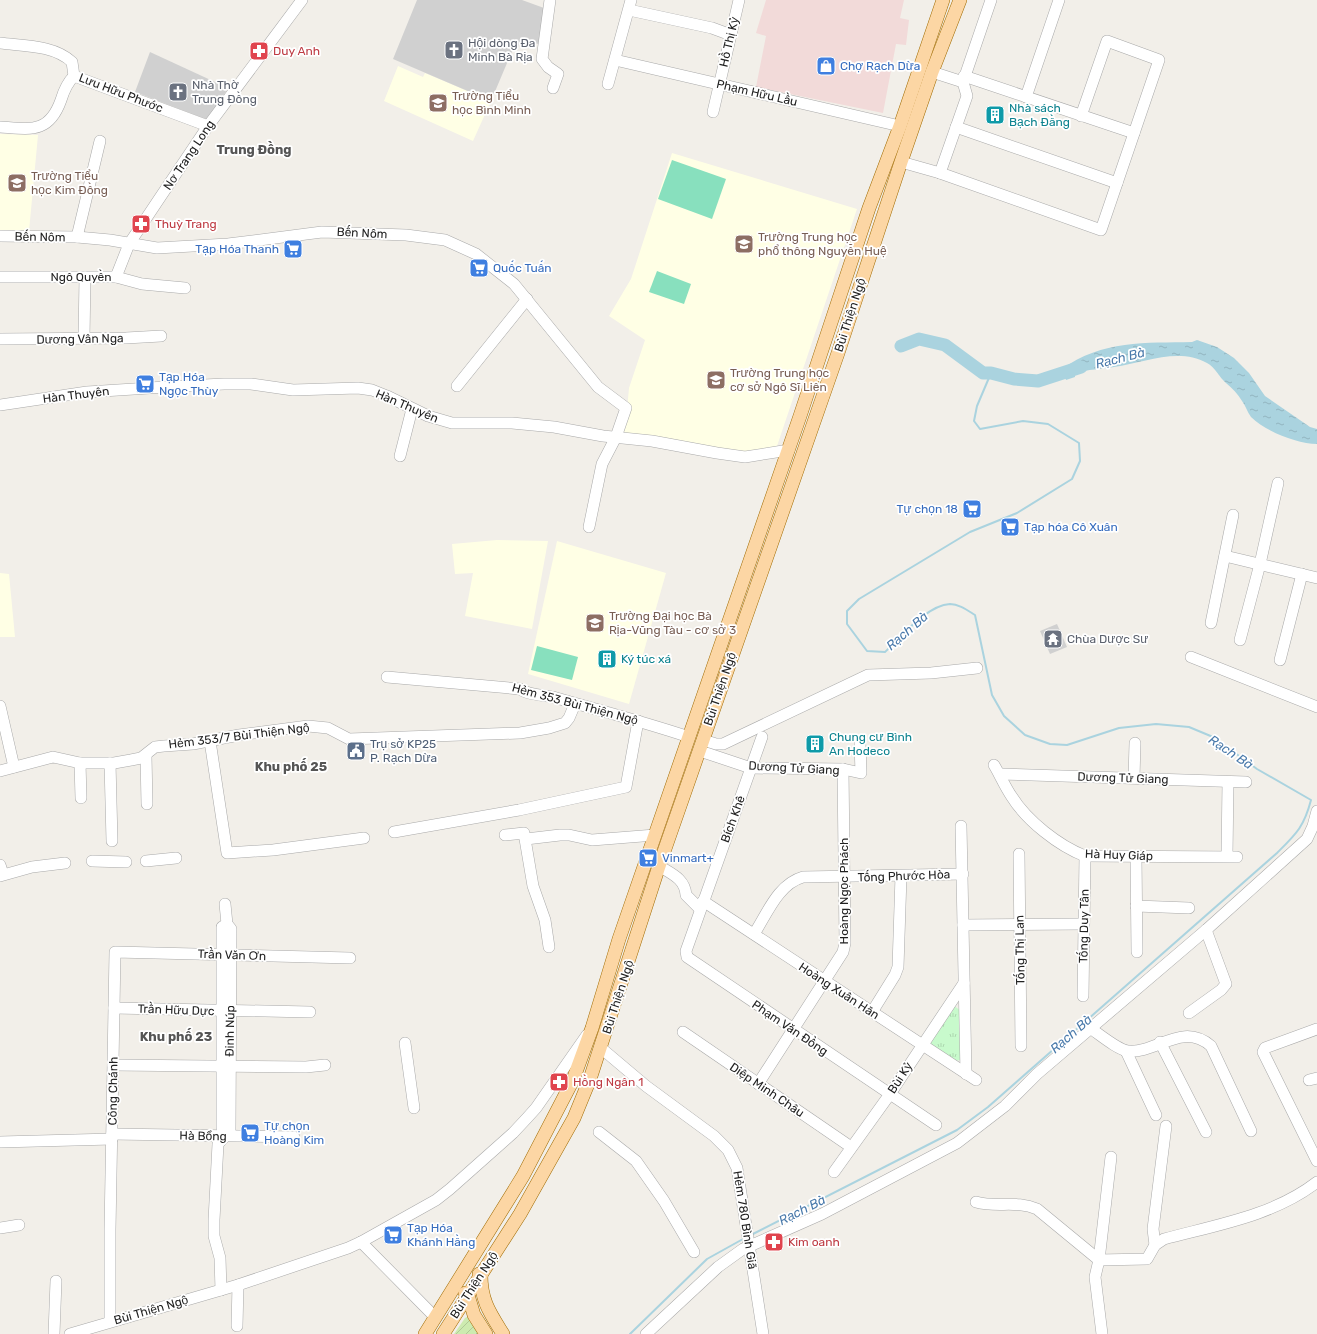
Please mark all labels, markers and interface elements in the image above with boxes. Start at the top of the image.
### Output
street label: Hồ Thị Kỷ [716,15,742,68]
place label: Hội dòng Đa Minh Bà Rịa [468,36,536,64]
church icon: Hội dòng Đa Minh Bà Rịa [443,39,465,61]
pharmacy icon: Duy Anh [248,40,270,62]
place label: Duy Anh [273,44,320,58]
shop icon: Chợ Rạch Dừa [815,55,837,77]
place label: Chợ Rạch Dừa [840,59,920,73]
street label: Lưu Hữu Phước [77,70,166,116]
street label: Phạm Hữu Lầu [715,76,799,109]
place label: Nhà Thờ Trung Đồng [192,78,257,106]
church icon: Nhà Thờ Trung Đồng [167,81,189,103]
place label: Trường Tiểu học Bình Minh [452,89,531,117]
school or university icon: Trường Tiểu học Bình Minh [427,92,449,114]
place label: Nhà sách Bạch Đằng [1009,101,1070,129]
building icon: Nhà sách Bạch Đằng [984,104,1006,126]
street label: Nơ Trang Long [160,117,218,193]
district label: Trung Đồng [216,141,292,157]
place label: Trường Tiểu học Kim Đồng [31,169,108,197]
school or university icon: Trường Tiểu học Kim Đồng [6,172,28,194]
pharmacy icon: Thuỳ Trang [130,213,152,235]
place label: Thuỳ Trang [155,217,217,231]
street label: Bến Nôm [336,224,388,241]
street label: Bến Nôm [14,229,66,244]
place label: Trường Trung học phổ thông Nguyễn Huệ [758,230,887,258]
school or university icon: Trường Trung học phổ thông Nguyễn Huệ [733,233,755,255]
supermarket icon: Tạp Hóa Thanh [282,238,304,260]
place label: Tạp Hóa Thanh [195,242,279,256]
supermarket icon: Quốc Tuấn [468,257,490,279]
place label: Quốc Tuấn [493,260,552,275]
street label: Ngô Quyền [50,269,112,284]
street label: Bùi Thiện Ngộ [831,276,869,354]
street label: Dương Vân Nga [36,331,124,347]
water label: Rạch Bà [1094,345,1147,371]
place label: Trường Trung học cơ sở Ngô Sĩ Liên [730,366,830,394]
school or university icon: Trường Trung học cơ sở Ngô Sĩ Liên [705,369,727,391]
place label: Tạp Hóa Ngọc Thùy [159,370,219,398]
supermarket icon: Tạp Hóa Ngọc Thùy [134,373,156,395]
street label: Hàn Thuyên [42,384,110,406]
street label: Hàn Thuyên [374,387,440,425]
supermarket icon: Tự chọn 18 [961,498,983,520]
place label: Tự chọn 18 [896,502,958,516]
supermarket icon: Tạp hóa Cô Xuân [999,516,1021,538]
place label: Tạp hóa Cô Xuân [1024,520,1118,534]
place label: Trường Đại học Bà Rịa-Vũng Tàu - cơ sở 3 [609,609,736,637]
water label: Rạch Bà [883,609,931,653]
school or university icon: Trường Đại học Bà Rịa-Vũng Tàu - cơ sở 3 [584,612,606,634]
temple icon: Chùa Dược Sư [1042,628,1064,650]
place label: Chùa Dược Sư [1067,632,1148,646]
building icon: Ký túc xá [596,648,618,670]
street label: Bùi Thiện Ngộ [701,650,739,728]
place label: Ký túc xá [621,652,671,666]
street label: Hẻm 353 Bùi Thiện Ngộ [510,680,640,728]
street label: Hẻm 353/7 Bùi Thiện Ngộ [168,720,311,752]
place label: Chung cư Bình An Hodeco [829,730,912,758]
water label: Rạch Bà [1206,732,1256,773]
building icon: Chung cư Bình An Hodeco [804,733,826,755]
place label: Trụ sở KP25 P. Rạch Dừa [370,737,437,765]
public building icon: Trụ sở KP25 P. Rạch Dừa [345,740,367,762]
district label: Khu phố 25 [255,758,327,774]
street label: Dương Tử Giang [748,759,840,777]
street label: Dương Tử Giang [1077,769,1169,787]
street label: Bích Khê [718,793,748,844]
street label: Hoàng Ngọc Phách [837,838,851,944]
supermarket icon: Vinmart+ [637,847,659,869]
street label: Hà Huy Giáp [1085,847,1153,863]
place label: Vinmart+ [662,851,714,865]
street label: Tống Phước Hòa [857,867,951,885]
street label: Tống Duy Tân [1076,889,1092,963]
street label: Tống Thị Lan [1012,915,1028,985]
street label: Trần Văn Ơn [198,946,267,963]
street label: Bùi Thiện Ngộ [599,958,637,1036]
street label: Hoàng Xuân Hãn [796,960,882,1022]
street label: Phạm Văn Đồng [749,997,831,1059]
street label: Trần Hữu Dực [137,1001,215,1018]
street label: Đinh Núp [223,1005,237,1057]
water label: Rạch Bà [1047,1012,1095,1056]
district label: Khu phố 23 [140,1028,213,1044]
street label: Công Chánh [105,1057,121,1125]
street label: Diệp Minh Châu [727,1060,807,1120]
street label: Bùi Kỷ [885,1060,915,1096]
pharmacy icon: Hồng Ngân 1 [548,1071,570,1093]
place label: Hồng Ngân 1 [573,1074,643,1089]
place label: Tự chọn Hoàng Kim [264,1119,324,1147]
supermarket icon: Tự chọn Hoàng Kim [239,1122,261,1144]
street label: Hà Bổng [179,1129,227,1143]
street label: Hẻm 780 Bình Giã [730,1170,760,1270]
water label: Rạch Bà [776,1192,828,1228]
place label: Tạp Hóa Khánh Hằng [407,1221,475,1249]
supermarket icon: Tạp Hóa Khánh Hằng [382,1224,404,1246]
pharmacy icon: Kim oanh [763,1231,785,1253]
place label: Kim oanh [788,1235,840,1249]
street label: Bùi Thiện Ngộ [447,1249,501,1321]
street label: Bùi Thiện Ngộ [112,1293,190,1327]

